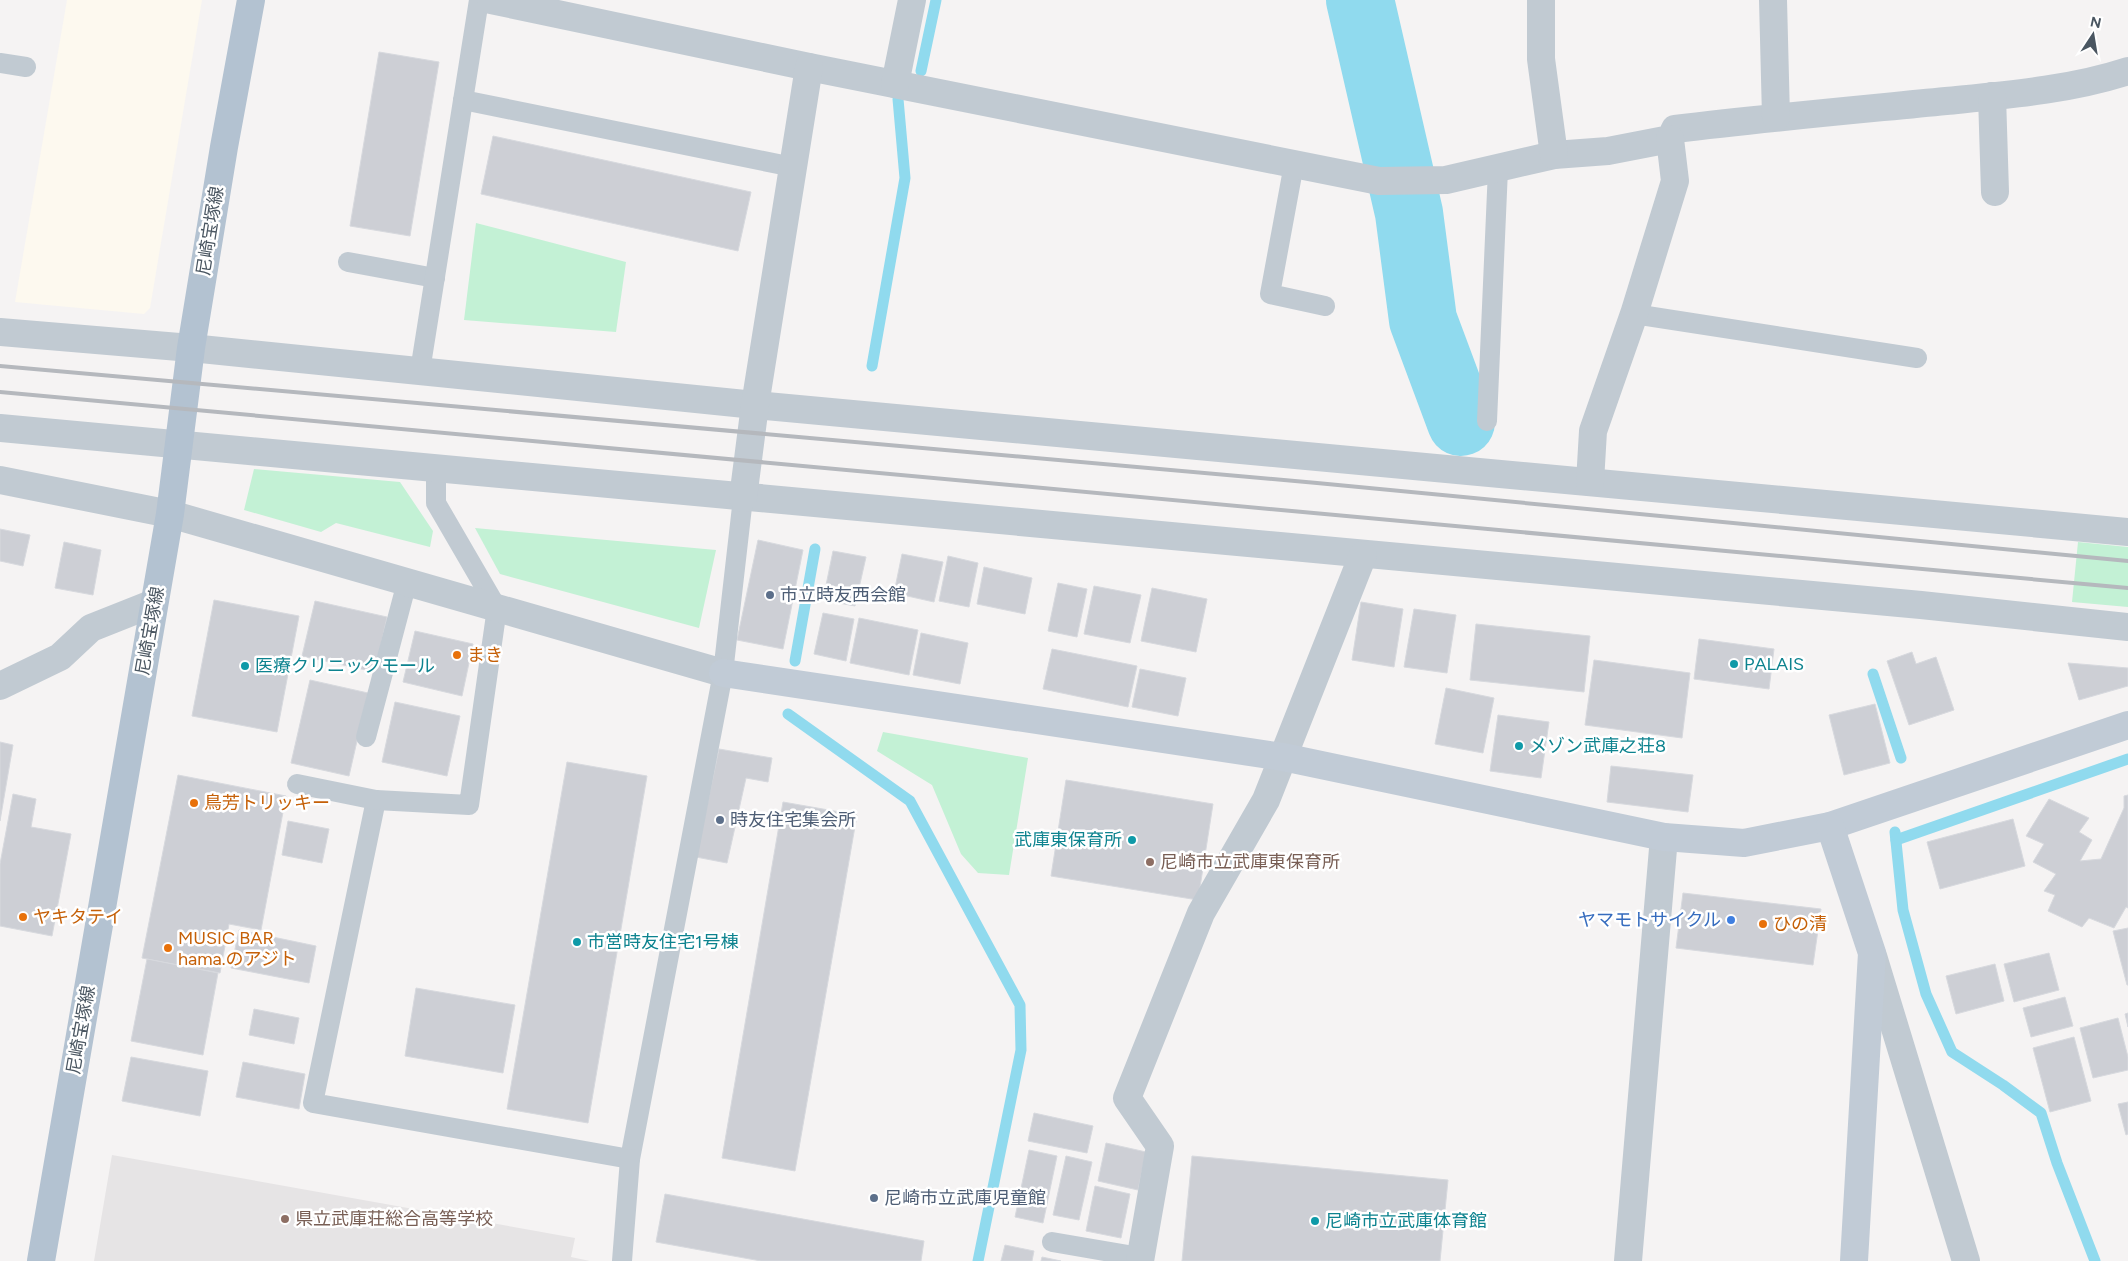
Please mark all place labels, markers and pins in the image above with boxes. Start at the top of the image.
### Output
place label: 市立時友西会館 [780,584,906,606]
marker: 市立時友西会館 [764,589,776,601]
place label: まき [467,644,503,666]
marker: まき [451,649,463,661]
place label: PALAIS [1744,653,1804,675]
place label: 医療クリニックモール [255,655,435,677]
marker: PALAIS [1728,658,1740,670]
marker: 医療クリニックモール [239,660,251,672]
place label: メゾン武庫之荘8 [1529,735,1666,757]
marker: メゾン武庫之荘8 [1513,740,1525,752]
place label: 鳥芳トリッキー [204,792,330,814]
marker: 鳥芳トリッキー [188,797,200,809]
place label: 時友住宅集会所 [730,809,856,831]
marker: 時友住宅集会所 [714,814,726,826]
place label: 武庫東保育所 [1014,829,1122,851]
marker: 武庫東保育所 [1126,834,1138,846]
place label: 尼崎市立武庫東保育所 [1160,851,1340,873]
marker: 尼崎市立武庫東保育所 [1144,856,1156,868]
place label: ヤキタテイ [33,906,123,928]
place label: ヤマモトサイクル [1578,909,1721,931]
marker: ヤキタテイ [17,911,29,923]
place label: ひの清 [1773,913,1827,935]
marker: ヤマモトサイクル [1725,914,1737,926]
marker: ひの清 [1757,918,1769,930]
place label: MUSIC BAR hama.のアジト [178,927,297,970]
place label: 市営時友住宅1号棟 [587,931,738,953]
marker: 市営時友住宅1号棟 [571,936,583,948]
marker: MUSIC BAR hama.のアジト [162,942,174,954]
place label: 尼崎市立武庫児童館 [884,1187,1046,1209]
marker: 尼崎市立武庫児童館 [868,1192,880,1204]
place label: 県立武庫荘総合高等学校 [295,1208,493,1230]
place label: 尼崎市立武庫体育館 [1325,1210,1487,1232]
marker: 県立武庫荘総合高等学校 [279,1213,291,1225]
marker: 尼崎市立武庫体育館 [1309,1215,1321,1227]

